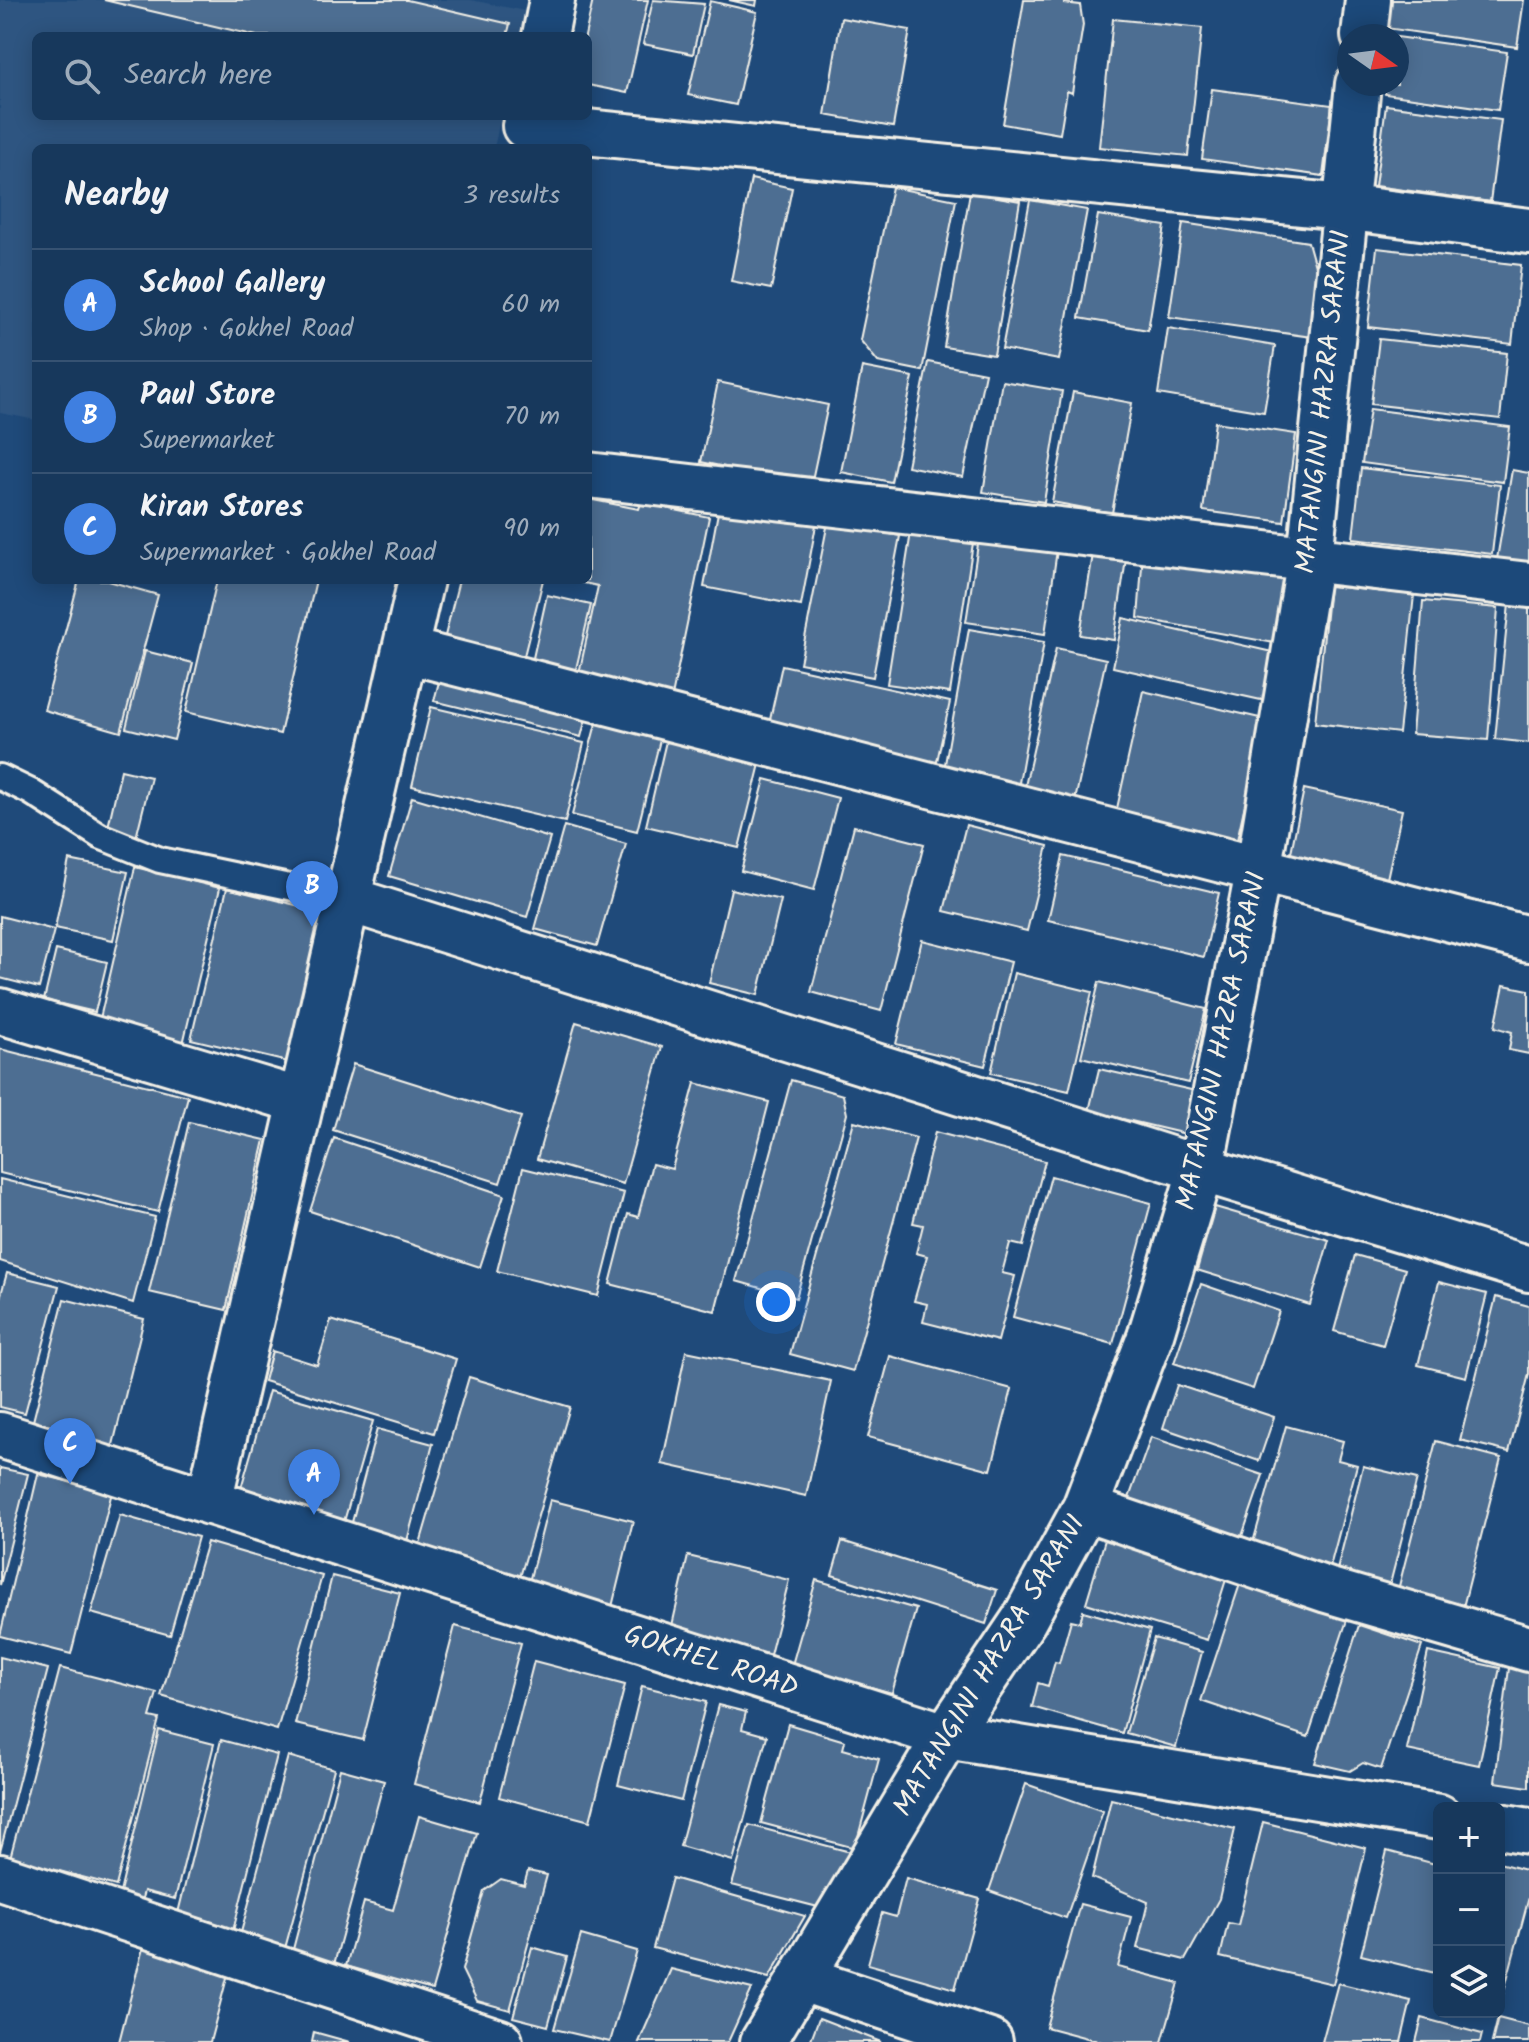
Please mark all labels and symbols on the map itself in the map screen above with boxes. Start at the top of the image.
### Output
north arrow [1337,24,1409,96]
street label: MATANGINI HAZRA SARANI [1284,228,1364,576]
pin: B [286,861,338,927]
street label: MATANGINI HAZRA SARANI [1164,867,1280,1215]
your location [756,1282,796,1322]
pin: C [44,1418,96,1484]
pin: A [288,1449,340,1515]
street label: MATANGINI HAZRA SARANI [882,1506,1098,1826]
street label: GOKHEL ROAD [618,1613,804,1711]

